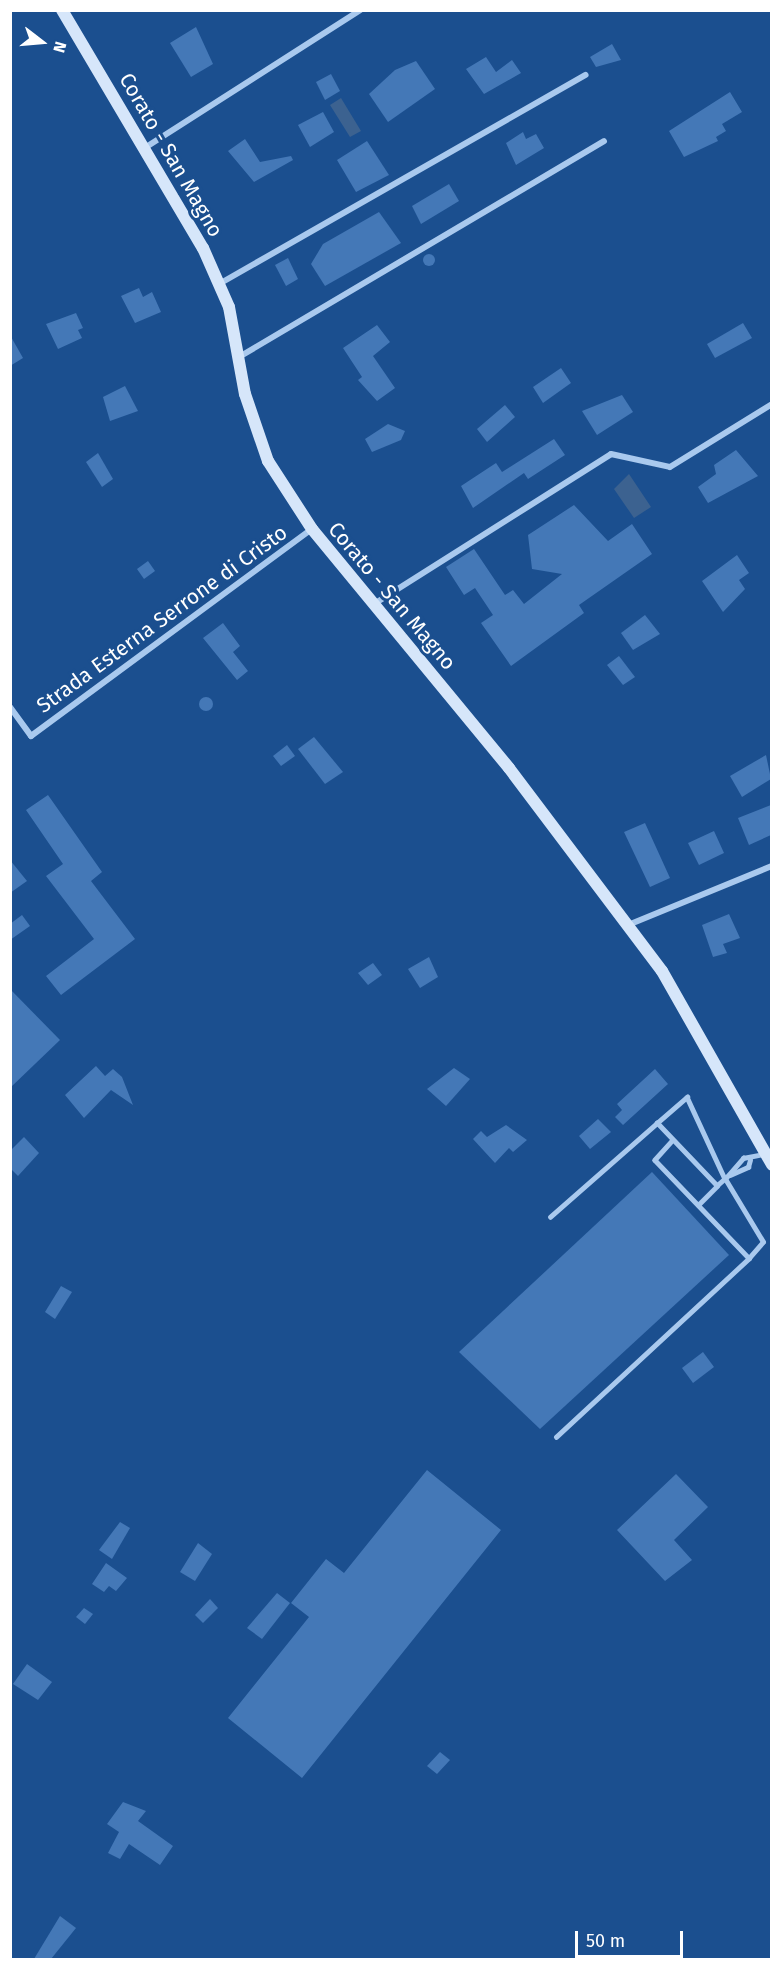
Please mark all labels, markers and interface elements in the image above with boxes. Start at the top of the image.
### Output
north arrow [12,12,72,72]
text: N [49,39,70,55]
street label: Corato - San Magno [114,68,228,242]
street label: Corato - San Magno [323,517,461,675]
street label: Strada Esterna Serrone di Cristo [32,520,292,718]
scale bar [578,1919,686,1957]
text: 50 m [586,1930,625,1952]

